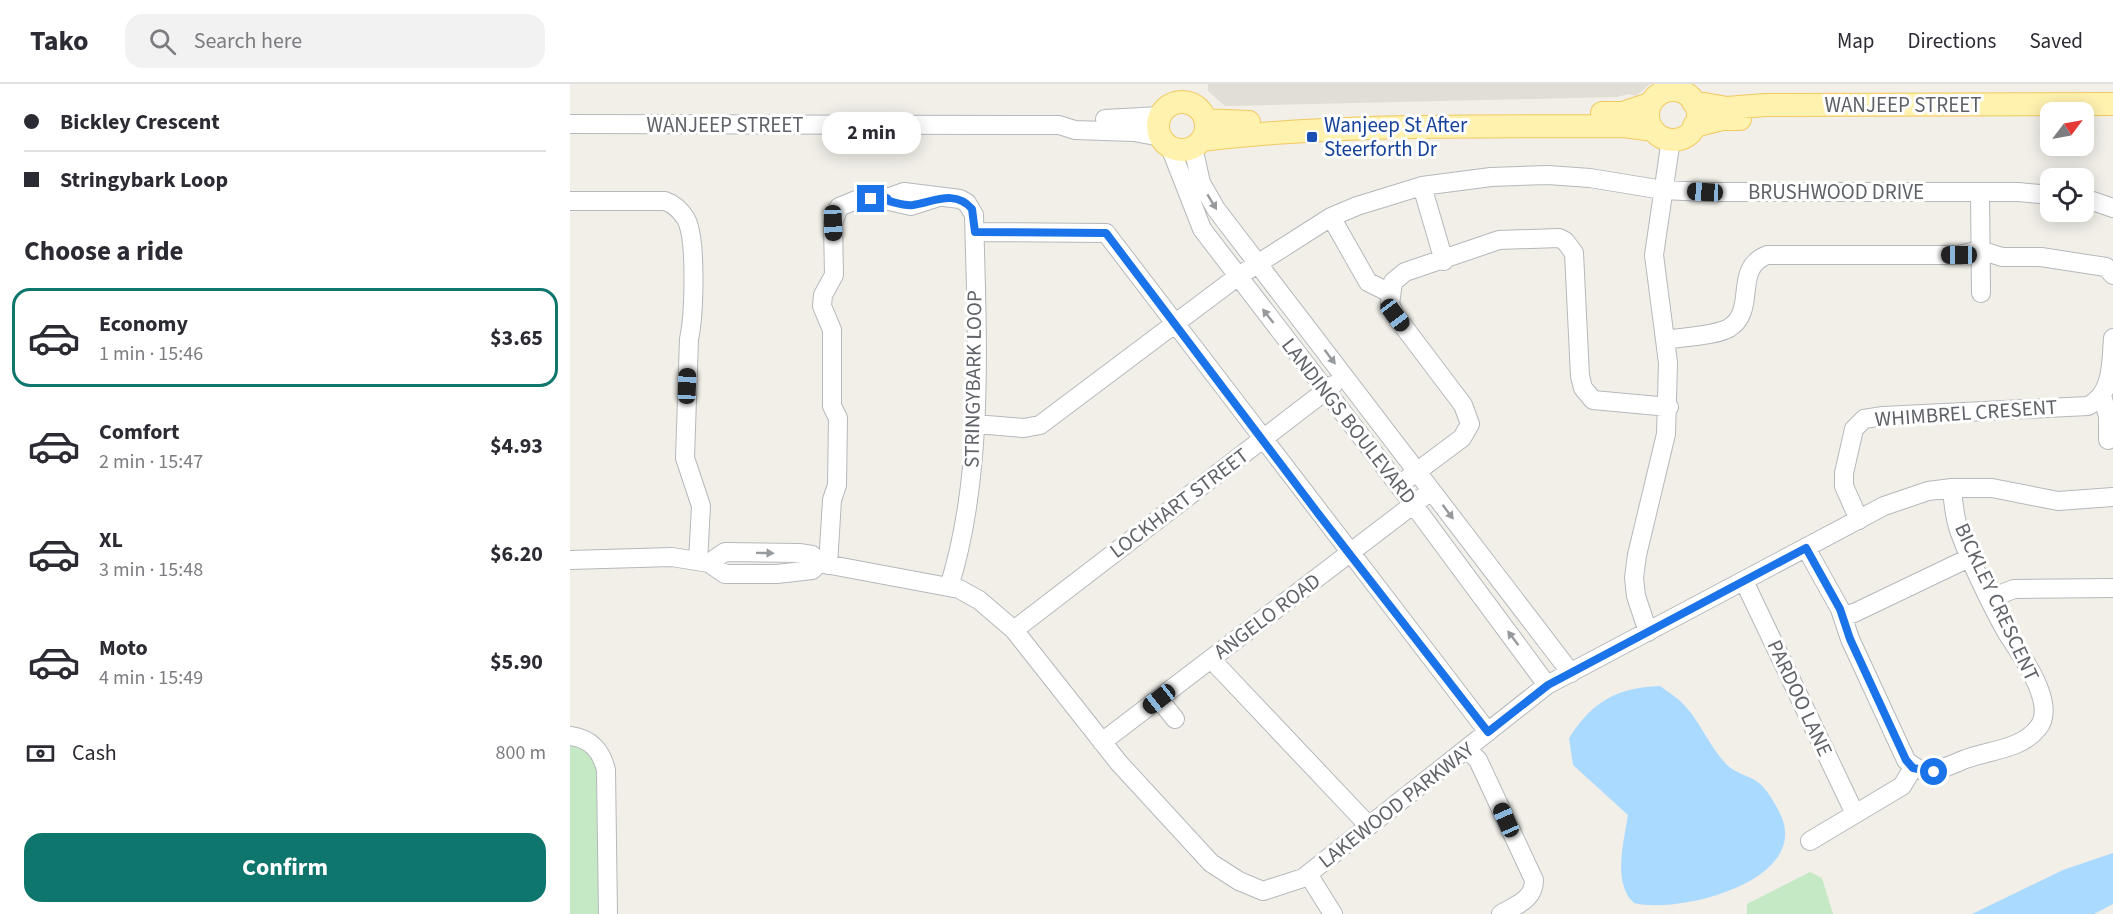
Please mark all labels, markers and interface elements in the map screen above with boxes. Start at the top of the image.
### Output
search box [125,14,545,68]
text: Tako [30,21,89,61]
icon: search [146,25,179,58]
text: Search here [194,25,302,57]
text: Map [1837,26,1875,56]
text: Directions [1908,26,1996,56]
text: Saved [2029,26,2083,56]
street label: WANJEEP STREET [1824,90,1982,120]
north arrow [2040,102,2094,156]
map controls [2040,102,2094,222]
text: Bickley Crescent [60,106,220,138]
street label: WANJEEP STREET [646,110,804,140]
place label: Wanjeep St After Steerforth Dr [1324,110,1468,164]
callout: 2 min [822,112,920,154]
text: 2 min [847,119,896,147]
marker: Wanjeep St After Steerforth Dr [1305,130,1319,144]
text: Stringybark Loop [60,164,228,196]
button: locate [2040,168,2094,222]
street label: BRUSHWOOD DRIVE [1748,177,1924,207]
car [1687,182,1723,202]
route end [857,185,884,212]
one-way arrow [1207,194,1217,211]
car [823,205,843,241]
text: Choose a ride [24,232,184,271]
car [1941,246,1977,264]
street label: STRINGYBARK LOOP [956,290,990,468]
car [1377,295,1413,335]
text: Economy [99,308,188,340]
one-way arrow [1261,308,1274,324]
icon: car [27,311,81,365]
text: $3.65 [490,322,543,354]
street label: LANDINGS BOULEVARD [1275,332,1423,510]
text: 1 min · 15:46 [99,340,203,368]
one-way arrow [1323,349,1336,365]
car [677,368,697,404]
street label: WHIMBREL CRESENT [1874,392,2058,434]
text: Comfort [99,416,180,448]
icon: car [27,419,81,473]
text: $4.93 [490,430,543,462]
street label: LOCKHART STREET [1103,441,1255,565]
text: 2 min · 15:47 [99,448,203,476]
one-way arrow [1442,504,1454,520]
street label: BICKLEY CRESCENT [1947,518,2047,686]
text: XL [99,524,123,556]
icon: car [27,527,81,581]
text: $6.20 [490,538,543,570]
one-way arrow [755,548,774,557]
text: 3 min · 15:48 [99,556,203,584]
street label: ANGELO ROAD [1207,566,1327,666]
one-way arrow [1507,631,1519,646]
text: Moto [99,632,148,664]
icon: car [27,635,81,689]
street label: PARDOO LANE [1760,635,1840,761]
text: $5.90 [490,646,543,678]
text: 4 min · 15:49 [99,664,203,692]
car [1139,681,1179,717]
street label: LAKEWOOD PARKWAY [1312,734,1481,875]
icon: cash [24,737,57,770]
text: Cash [72,737,117,769]
text: 800 m [496,739,546,767]
route start [1920,758,1947,785]
car [1490,800,1522,840]
button: Confirm [24,833,546,902]

